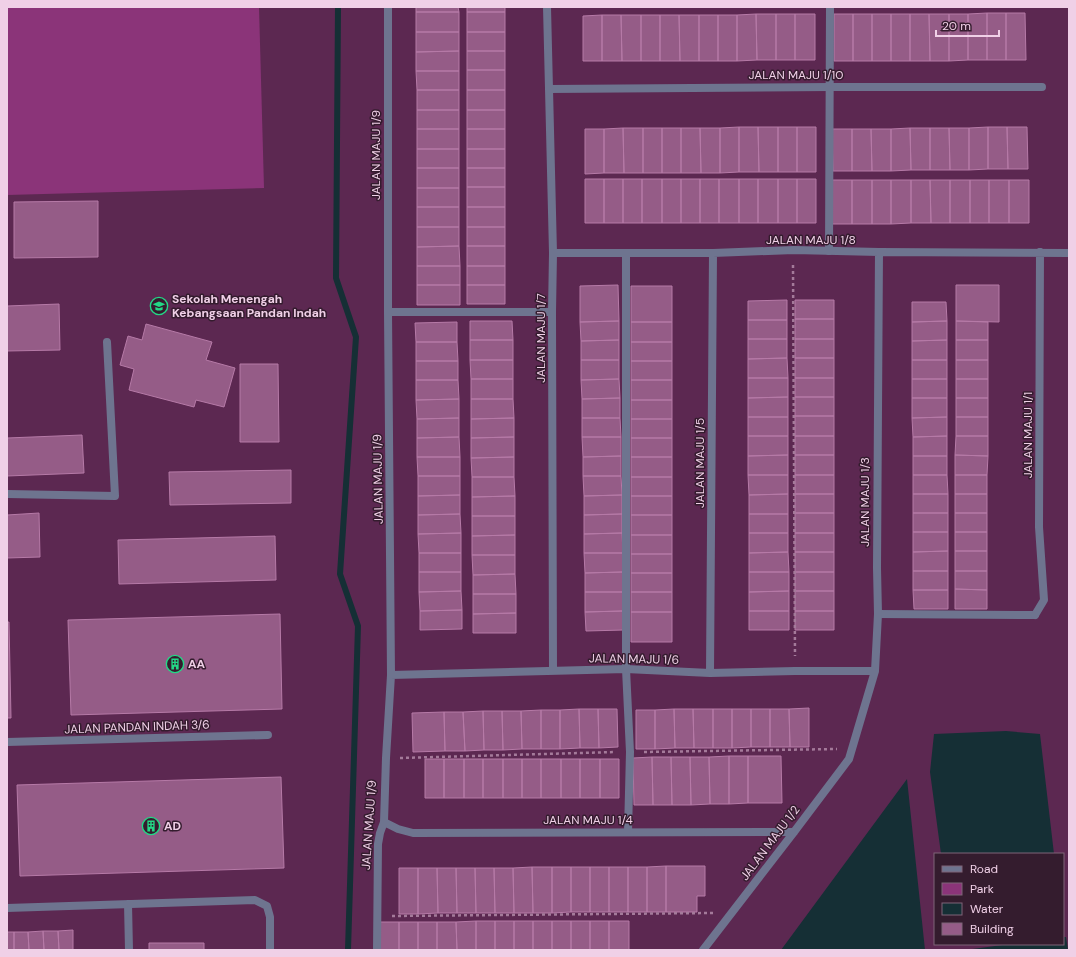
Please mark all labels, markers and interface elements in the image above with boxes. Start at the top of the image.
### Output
scale bar [936,12,999,38]
text: 20 m [942,18,971,34]
street label: JALAN MAJU 1/10 [749,67,843,83]
street label: JALAN MAJU 1/9 [368,110,384,200]
street label: JALAN MAJU 1/8 [766,232,856,248]
place label: Sekolah Menengah Kebangsaan Pandan Indah [172,291,326,321]
street label: JALAN MAJU 1/7 [533,293,549,383]
school or university icon: Sekolah Menengah Kebangsaan Pandan Indah [149,296,169,316]
street label: JALAN MAJU 1/1 [1020,392,1036,478]
street label: JALAN MAJU 1/5 [692,418,708,508]
street label: JALAN MAJU 1/9 [369,434,387,524]
street label: JALAN MAJU 1/3 [857,457,873,547]
street label: JALAN MAJU 1/6 [589,650,679,668]
building icon: AA [165,654,185,674]
place label: AA [188,656,206,672]
street label: JALAN PANDAN INDAH 3/6 [64,716,210,738]
street label: JALAN MAJU 1/9 [358,780,380,870]
street label: JALAN MAJU 1/2 [737,802,803,884]
street label: JALAN MAJU 1/4 [543,812,633,828]
building icon: AD [141,816,161,836]
place label: AD [164,818,181,834]
legend [934,853,1064,945]
text: Road [970,861,998,877]
text: Park [970,881,994,897]
text: Water [970,901,1004,917]
text: Building [970,921,1014,937]

